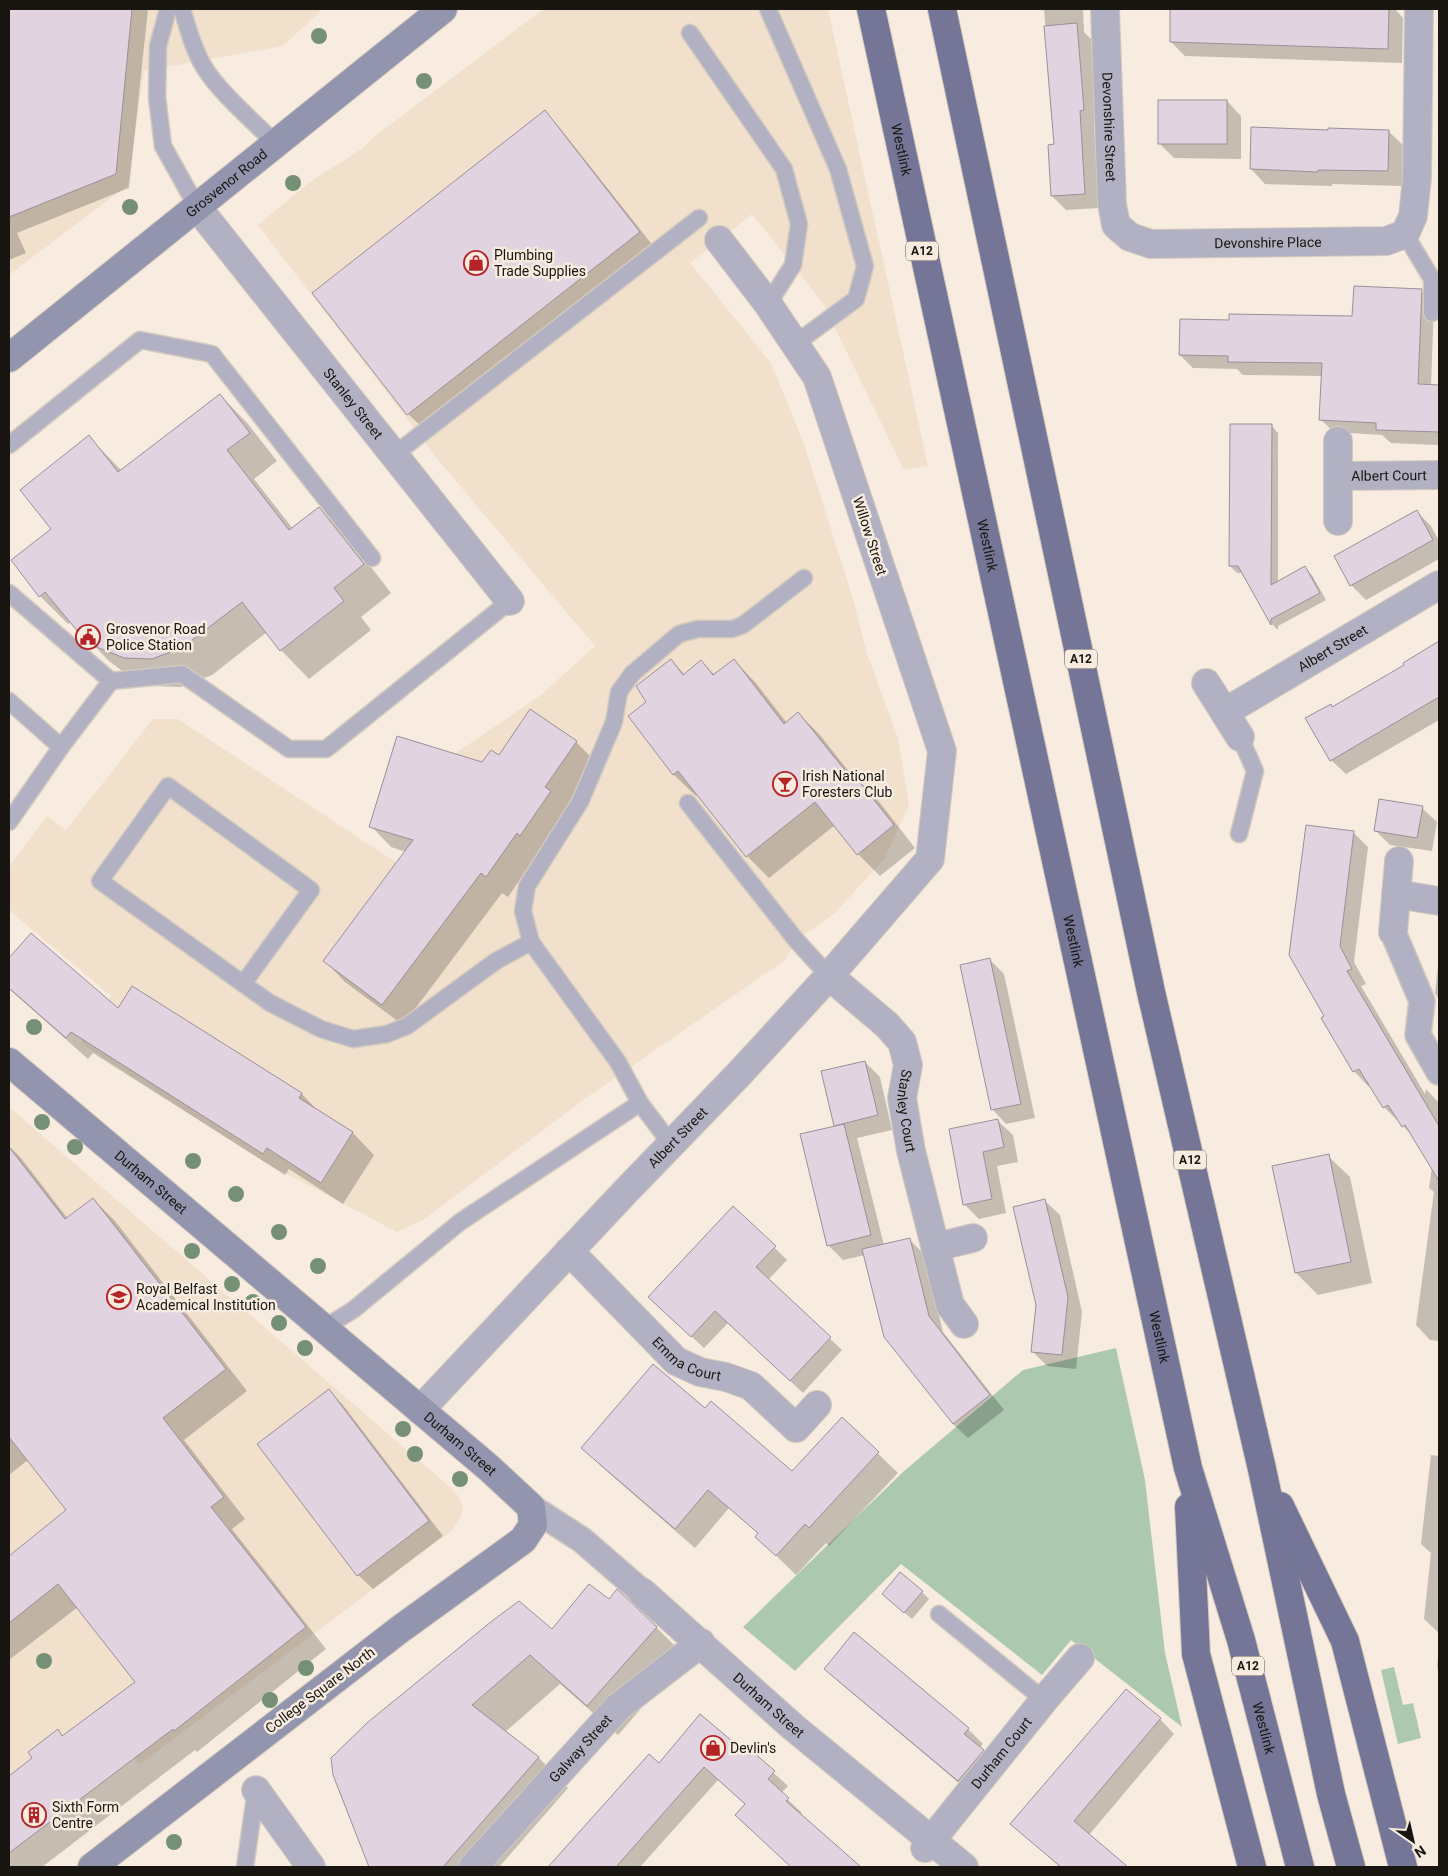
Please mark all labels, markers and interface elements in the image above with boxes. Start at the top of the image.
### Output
street label: Devonshire Street [1099,72,1119,183]
street label: Westlink [888,122,915,178]
street label: Grosvenor Road [183,146,270,221]
street label: Devonshire Place [1214,234,1322,251]
road number: A12 [906,242,938,260]
place label: Plumbing Trade Supplies [494,247,586,279]
shop icon: Plumbing Trade Supplies [463,250,489,276]
street label: Stanley Street [320,365,386,443]
street label: Albert Court [1351,467,1427,484]
street label: Willow Street [850,495,890,578]
street label: Westlink [974,518,1001,574]
place label: Grosvenor Road Police Station [106,621,206,653]
street label: Albert Street [1295,621,1370,675]
public building icon: Grosvenor Road Police Station [75,624,101,650]
road number: A12 [1065,650,1097,669]
place label: Irish National Foresters Club [802,768,893,800]
bar icon: Irish National Foresters Club [772,771,798,797]
street label: Westlink [1060,914,1087,970]
street label: Stanley Court [894,1068,919,1154]
street label: Albert Street [645,1104,711,1171]
street label: Durham Street [112,1147,191,1217]
road number: A12 [1174,1150,1206,1170]
place label: Royal Belfast Academical Institution [136,1281,276,1313]
school or university icon: Royal Belfast Academical Institution [106,1284,132,1310]
street label: Westlink [1146,1309,1173,1366]
street label: Emma Court [649,1334,723,1384]
street label: Durham Street [421,1409,500,1479]
street label: College Square North [262,1644,378,1736]
road number: A12 [1232,1656,1264,1675]
street label: Durham Street [730,1669,808,1741]
street label: Westlink [1249,1700,1279,1757]
street label: Galway Street [546,1711,615,1786]
street label: Durham Court [968,1714,1035,1792]
shop icon: Devlin's [700,1735,726,1761]
place label: Devlin's [730,1740,776,1756]
place label: Sixth Form Centre [52,1799,119,1831]
building icon: Sixth Form Centre [21,1802,47,1828]
north arrow [1388,1816,1438,1866]
text: N [1412,1842,1429,1861]

